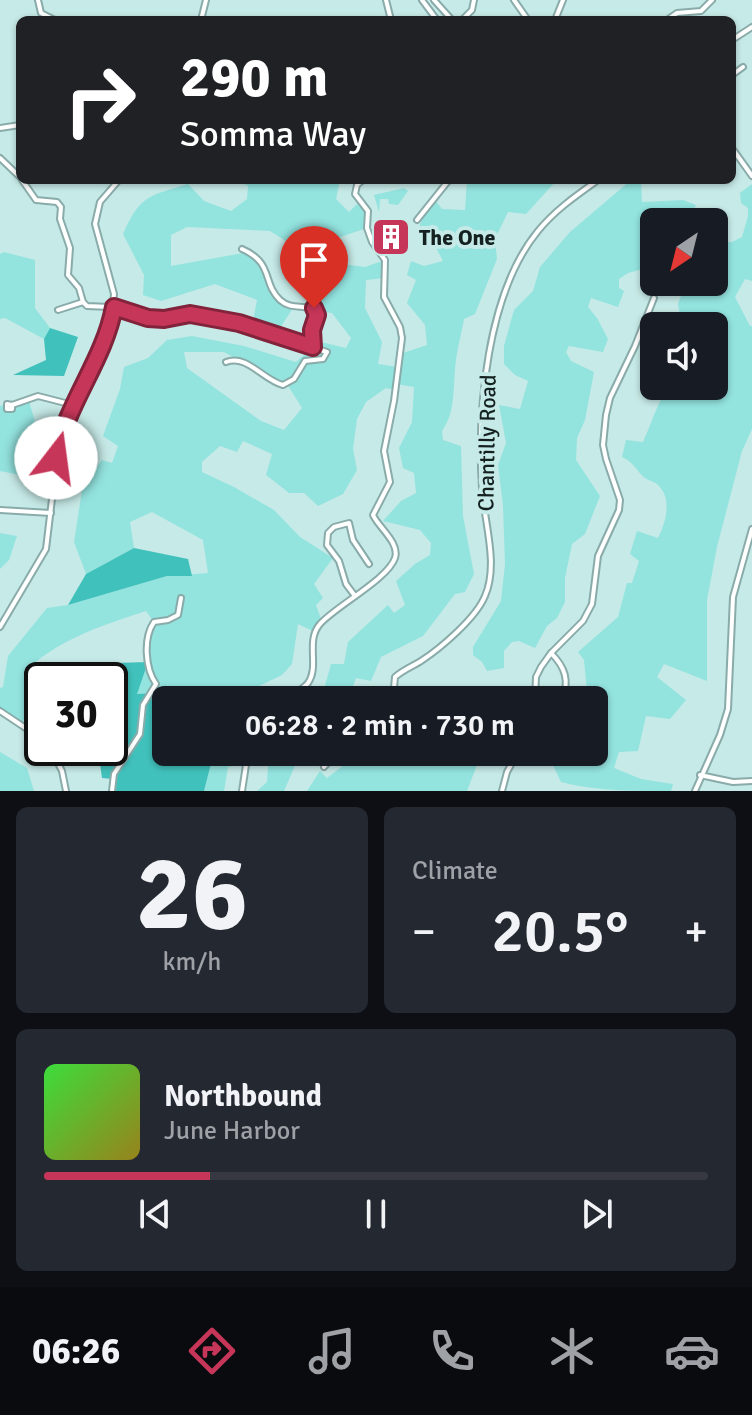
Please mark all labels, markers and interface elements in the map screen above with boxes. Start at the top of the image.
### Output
text: 290 m [180,43,328,112]
icon: right [48,48,152,152]
text: Somma Way [180,112,366,157]
north arrow [640,208,728,296]
map controls [640,208,728,400]
building icon: The One [370,216,412,258]
place label: The One [419,224,496,251]
pin [280,226,348,308]
icon: arrive [292,238,336,282]
button: sound [640,312,728,400]
street label: Chantilly Road [472,374,502,512]
position arrow [14,416,98,500]
speed limit sign: 30 [24,662,128,766]
text: 06:28 · 2 min · 730 m [245,707,515,744]
text: 26 [136,830,248,958]
text: Climate [412,855,498,887]
text: 20.5° [492,895,628,969]
text: − [412,905,436,959]
text: + [684,905,708,959]
text: km/h [163,946,221,978]
text: Northbound [164,1078,322,1115]
text: June Harbor [164,1115,300,1147]
icon: previous [133,1192,177,1236]
icon: pause [354,1192,398,1236]
icon: next [575,1192,619,1236]
icon: directions [184,1323,240,1379]
icon: music [304,1323,360,1379]
icon: phone [424,1323,480,1379]
icon: climate [544,1323,600,1379]
icon: car [664,1323,720,1379]
text: 06:26 [32,1329,120,1374]

